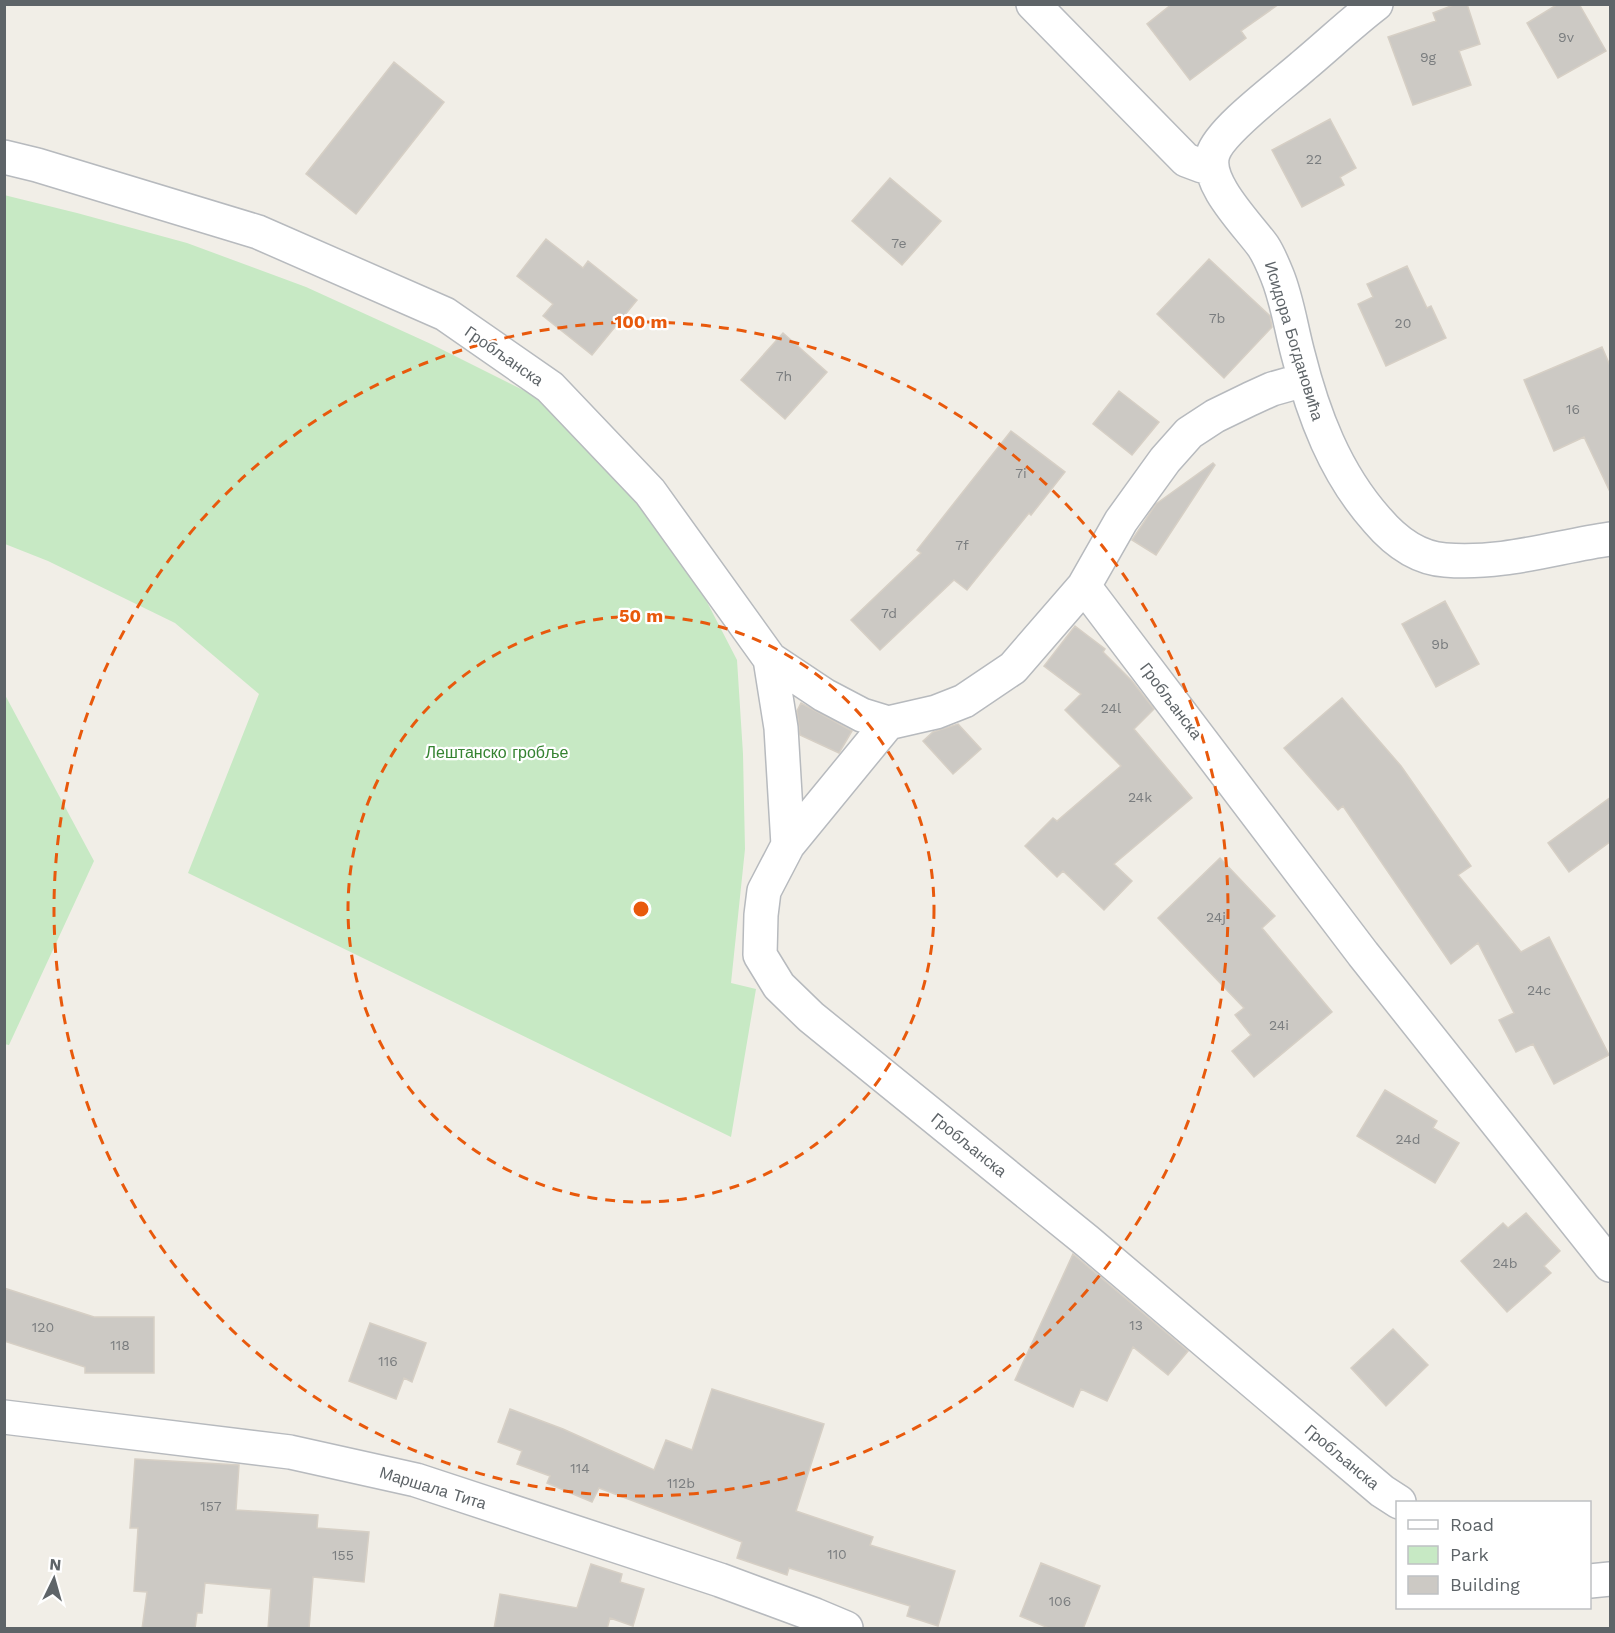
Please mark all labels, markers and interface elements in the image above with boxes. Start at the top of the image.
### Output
house number: 9v [1558,29,1575,45]
house number: 9g [1420,49,1437,65]
house number: 22 [1306,151,1322,167]
house number: 7e [891,235,907,251]
street label: Исидора Богдановића [1261,259,1327,423]
house number: 7b [1209,310,1225,326]
text: 100 m [614,311,668,332]
house number: 20 [1395,315,1411,331]
street label: Гробљанска [461,322,547,390]
house number: 7h [776,368,792,384]
house number: 16 [1566,401,1580,417]
house number: 7i [1015,465,1027,481]
house number: 7f [955,537,969,553]
text: 50 m [619,605,663,626]
house number: 7d [881,605,897,621]
house number: 9b [1431,636,1449,652]
street label: Гробљанска [1136,659,1206,743]
house number: 24l [1101,700,1122,716]
park label: Лештанско гробље [426,743,569,762]
house number: 24k [1128,789,1152,805]
centre of rings [631,899,651,919]
house number: 24j [1206,909,1226,925]
house number: 24c [1527,982,1551,998]
house number: 24i [1269,1017,1289,1033]
street label: Гробљанска [928,1109,1010,1181]
house number: 24d [1395,1131,1421,1147]
house number: 24b [1492,1255,1518,1271]
house number: 13 [1129,1317,1143,1333]
house number: 120 [32,1319,54,1335]
house number: 118 [110,1337,130,1353]
house number: 116 [378,1353,398,1369]
street label: Гробљанска [1301,1420,1383,1494]
house number: 114 [570,1460,590,1476]
street label: Маршала Тита [377,1463,489,1513]
house number: 112b [667,1475,695,1491]
house number: 157 [200,1498,222,1514]
legend [1396,1501,1591,1609]
text: Road [1450,1514,1494,1535]
text: Park [1450,1544,1489,1565]
house number: 110 [827,1546,847,1562]
house number: 155 [332,1547,354,1563]
north arrow [24,1549,84,1609]
text: N [49,1555,62,1575]
text: Building [1450,1574,1520,1595]
house number: 106 [1049,1593,1071,1609]

